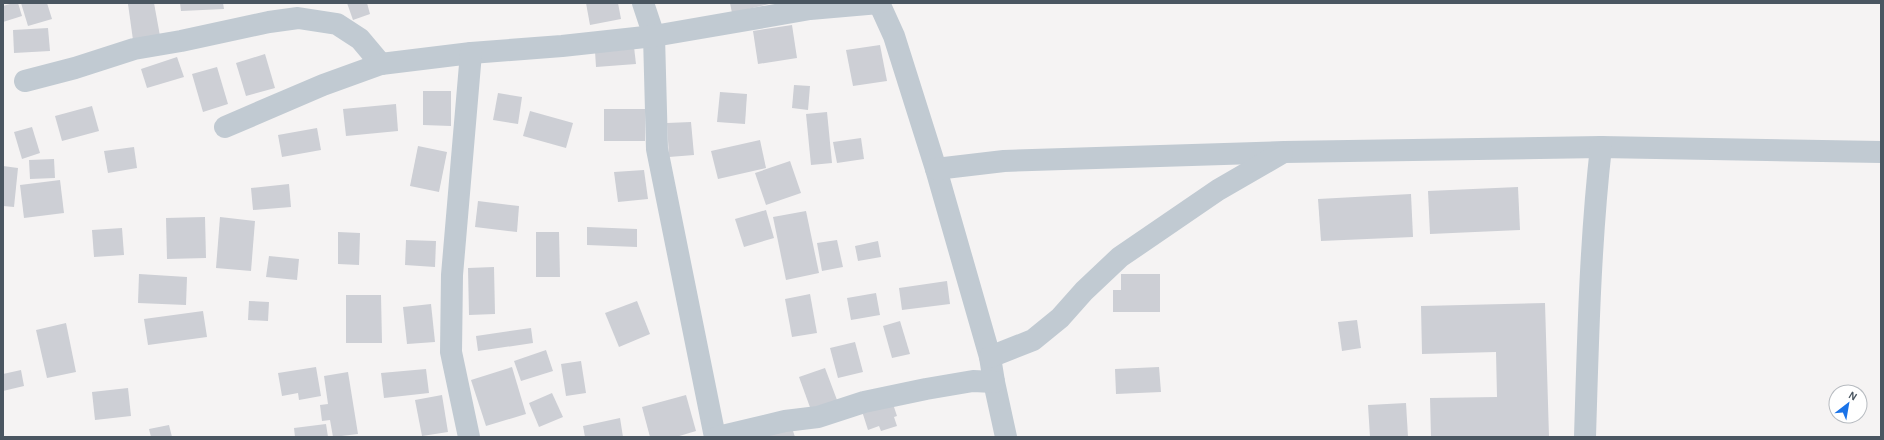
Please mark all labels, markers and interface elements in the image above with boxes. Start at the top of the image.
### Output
north arrow [1828,384,1868,424]
text: N [1847,389,1859,403]

